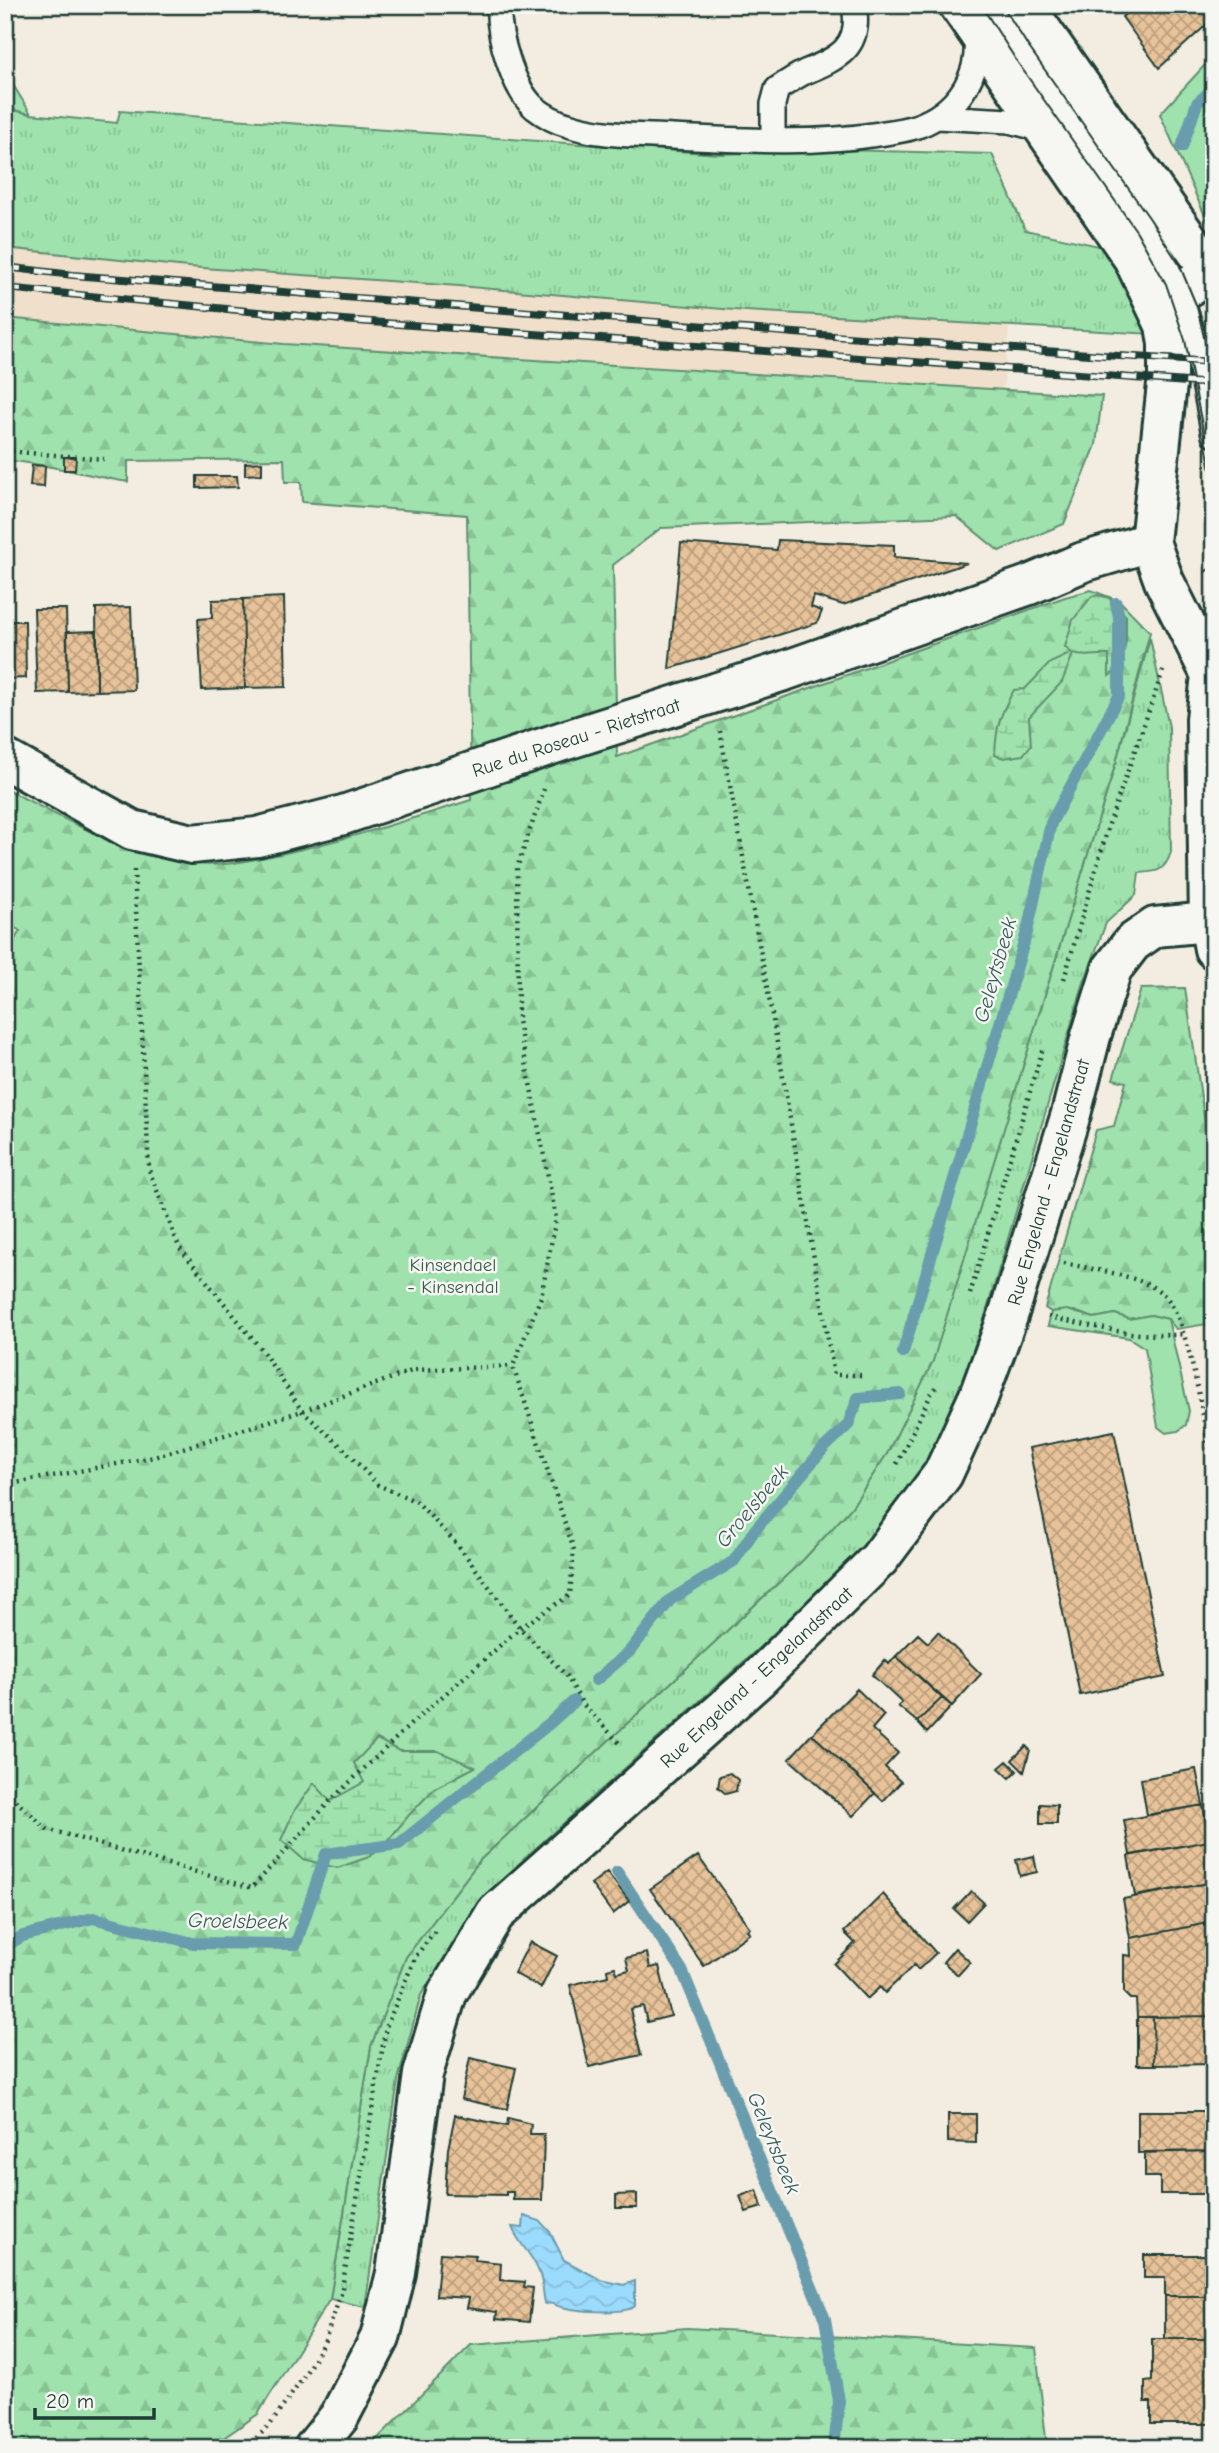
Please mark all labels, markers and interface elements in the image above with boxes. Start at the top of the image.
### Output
street label: Rue du Roseau - Rietstraat [470,694,684,782]
water label: Geleytsbeek [969,914,1022,1025]
street label: Rue Engeland - Engelandstraat [1003,1056,1095,1308]
park label: Kinsendael - Kinsendal [407,1254,499,1298]
water label: Groelsbeek [711,1459,794,1552]
street label: Rue Engeland - Engelandstraat [656,1582,858,1773]
water label: Groelsbeek [188,1908,289,1934]
water label: Geleytsbeek [743,2088,806,2198]
scale bar [35,2376,154,2420]
text: 20 m [46,2389,94,2413]

